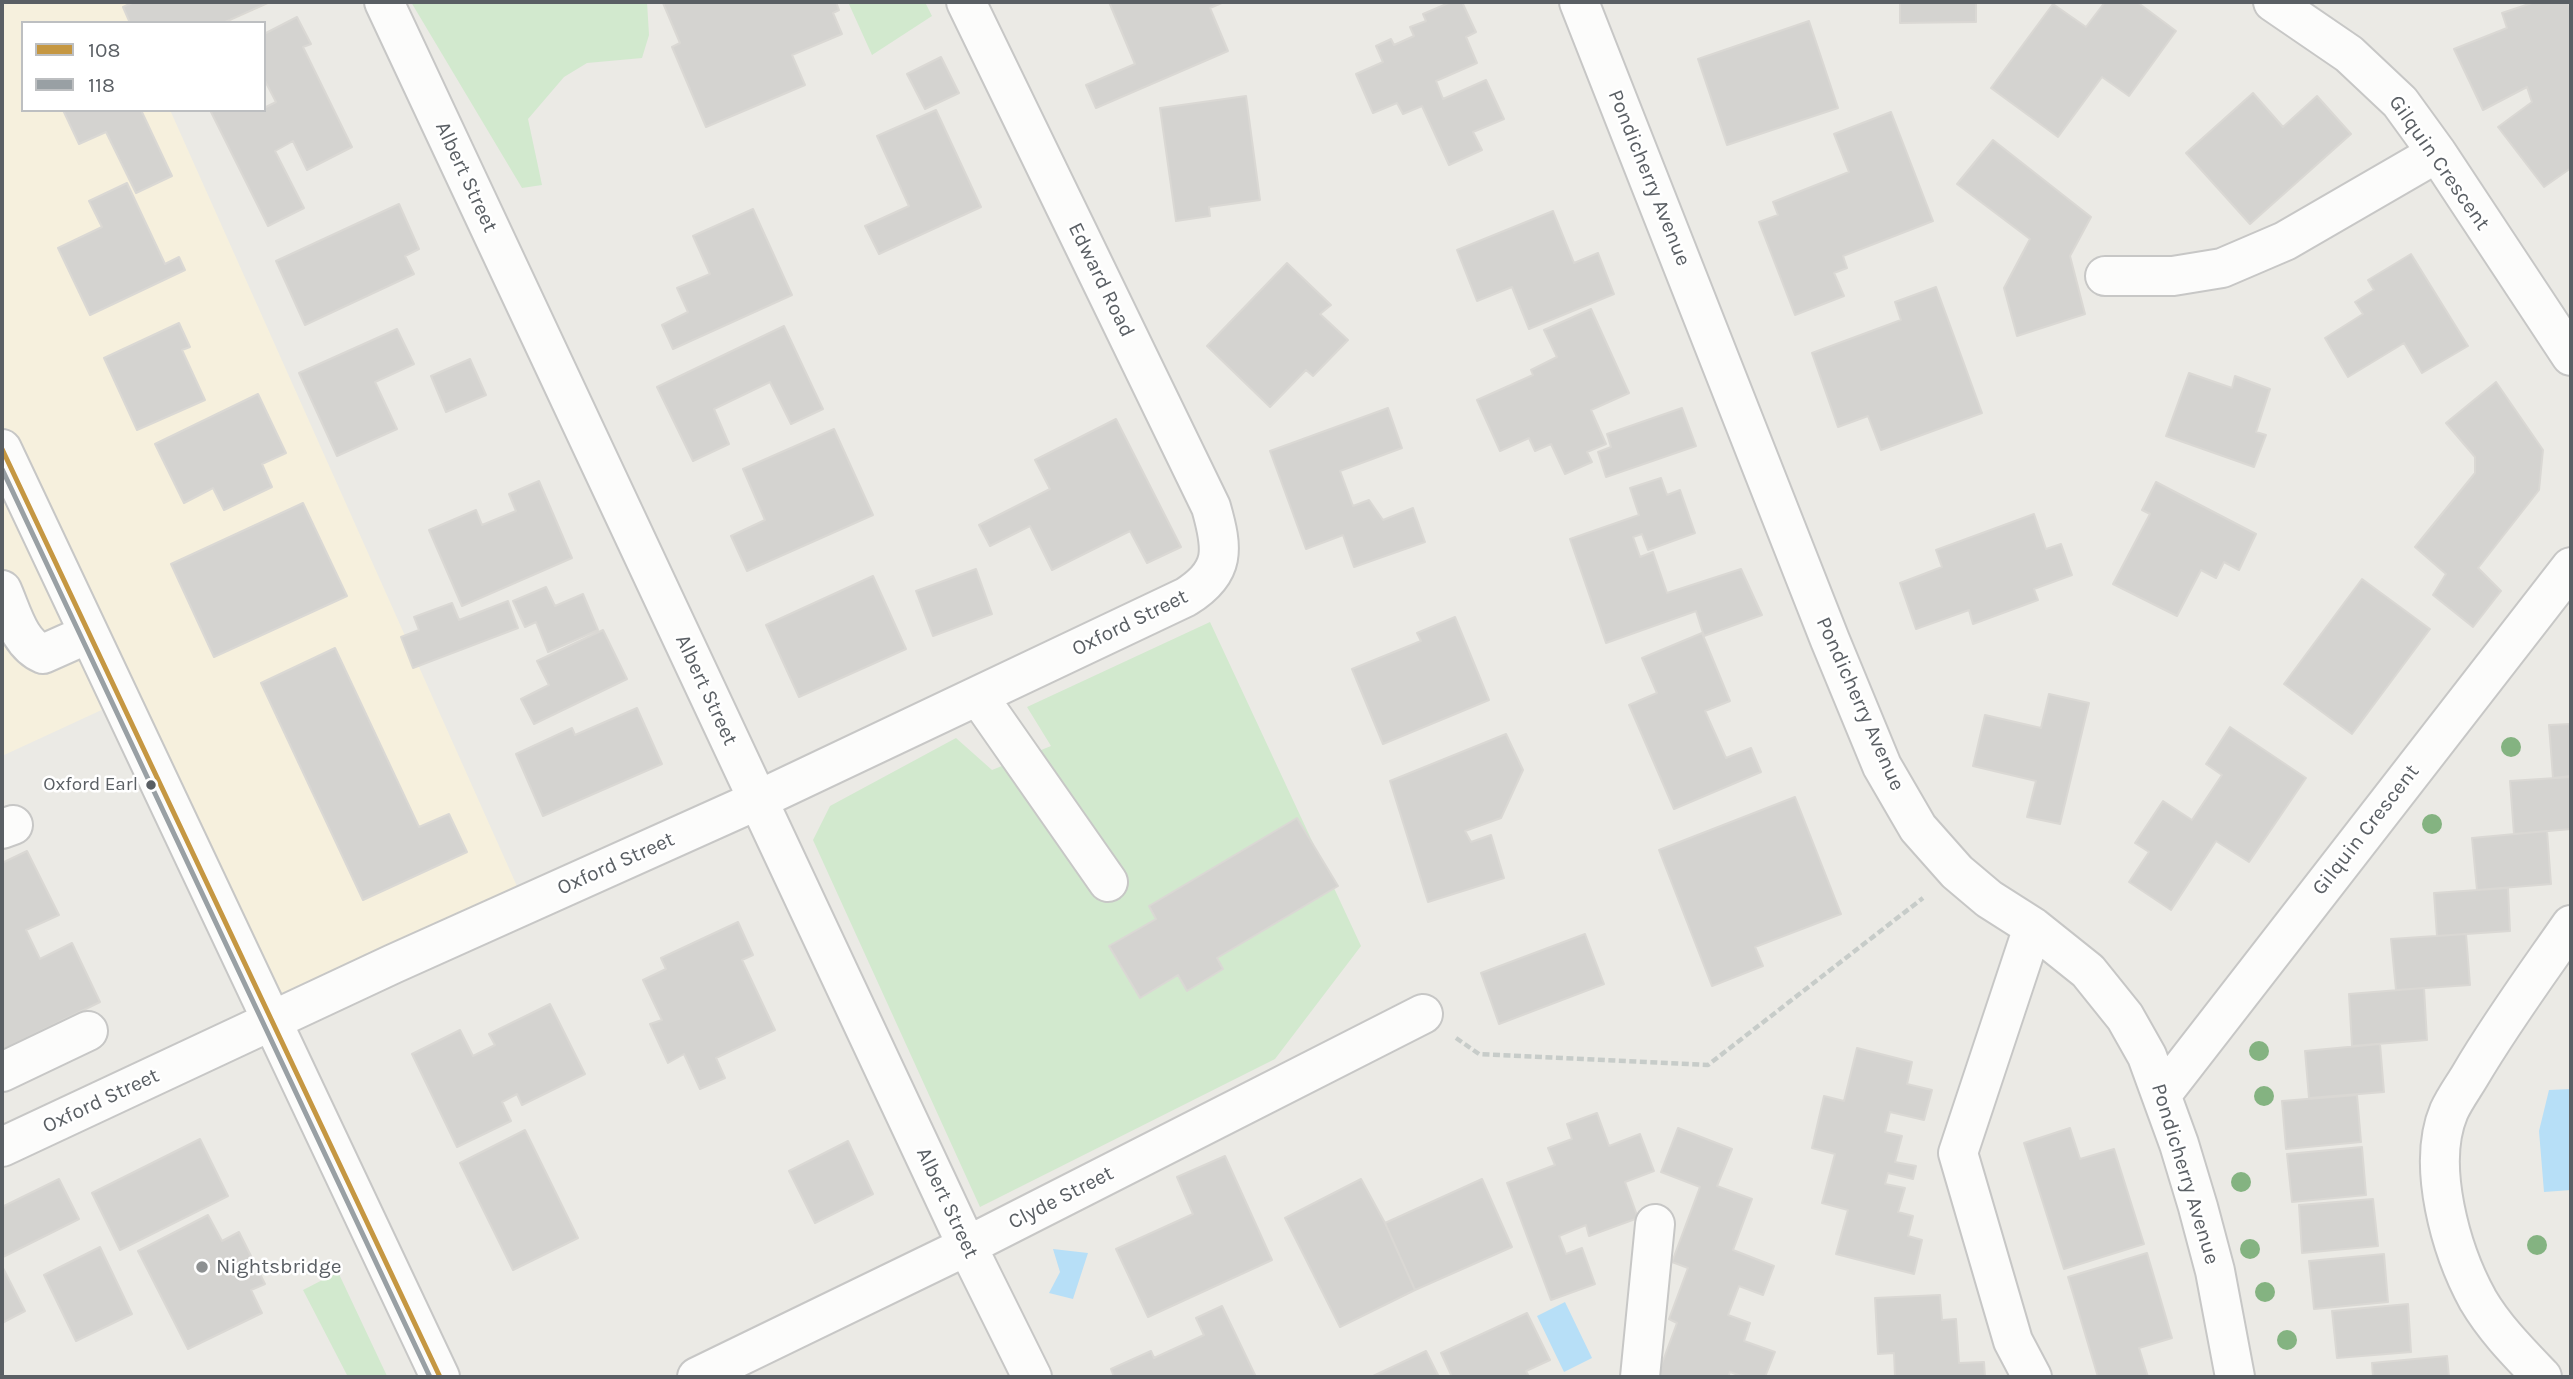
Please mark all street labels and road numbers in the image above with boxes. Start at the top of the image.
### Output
street label: Pondicherry Avenue [1602,86,1696,270]
street label: Gilquin Crescent [2383,91,2495,235]
street label: Albert Street [429,118,503,236]
street label: Edward Road [1062,219,1140,341]
street label: Oxford Street [1068,584,1192,662]
street label: Pondicherry Avenue [1810,613,1910,795]
street label: Albert Street [669,631,743,749]
street label: Gilquin Crescent [2307,760,2425,900]
street label: Oxford Street [553,827,679,901]
street label: Oxford Street [39,1063,163,1139]
street label: Pondicherry Avenue [2145,1081,2225,1267]
street label: Albert Street [910,1144,984,1262]
street label: Clyde Street [1004,1161,1118,1235]

